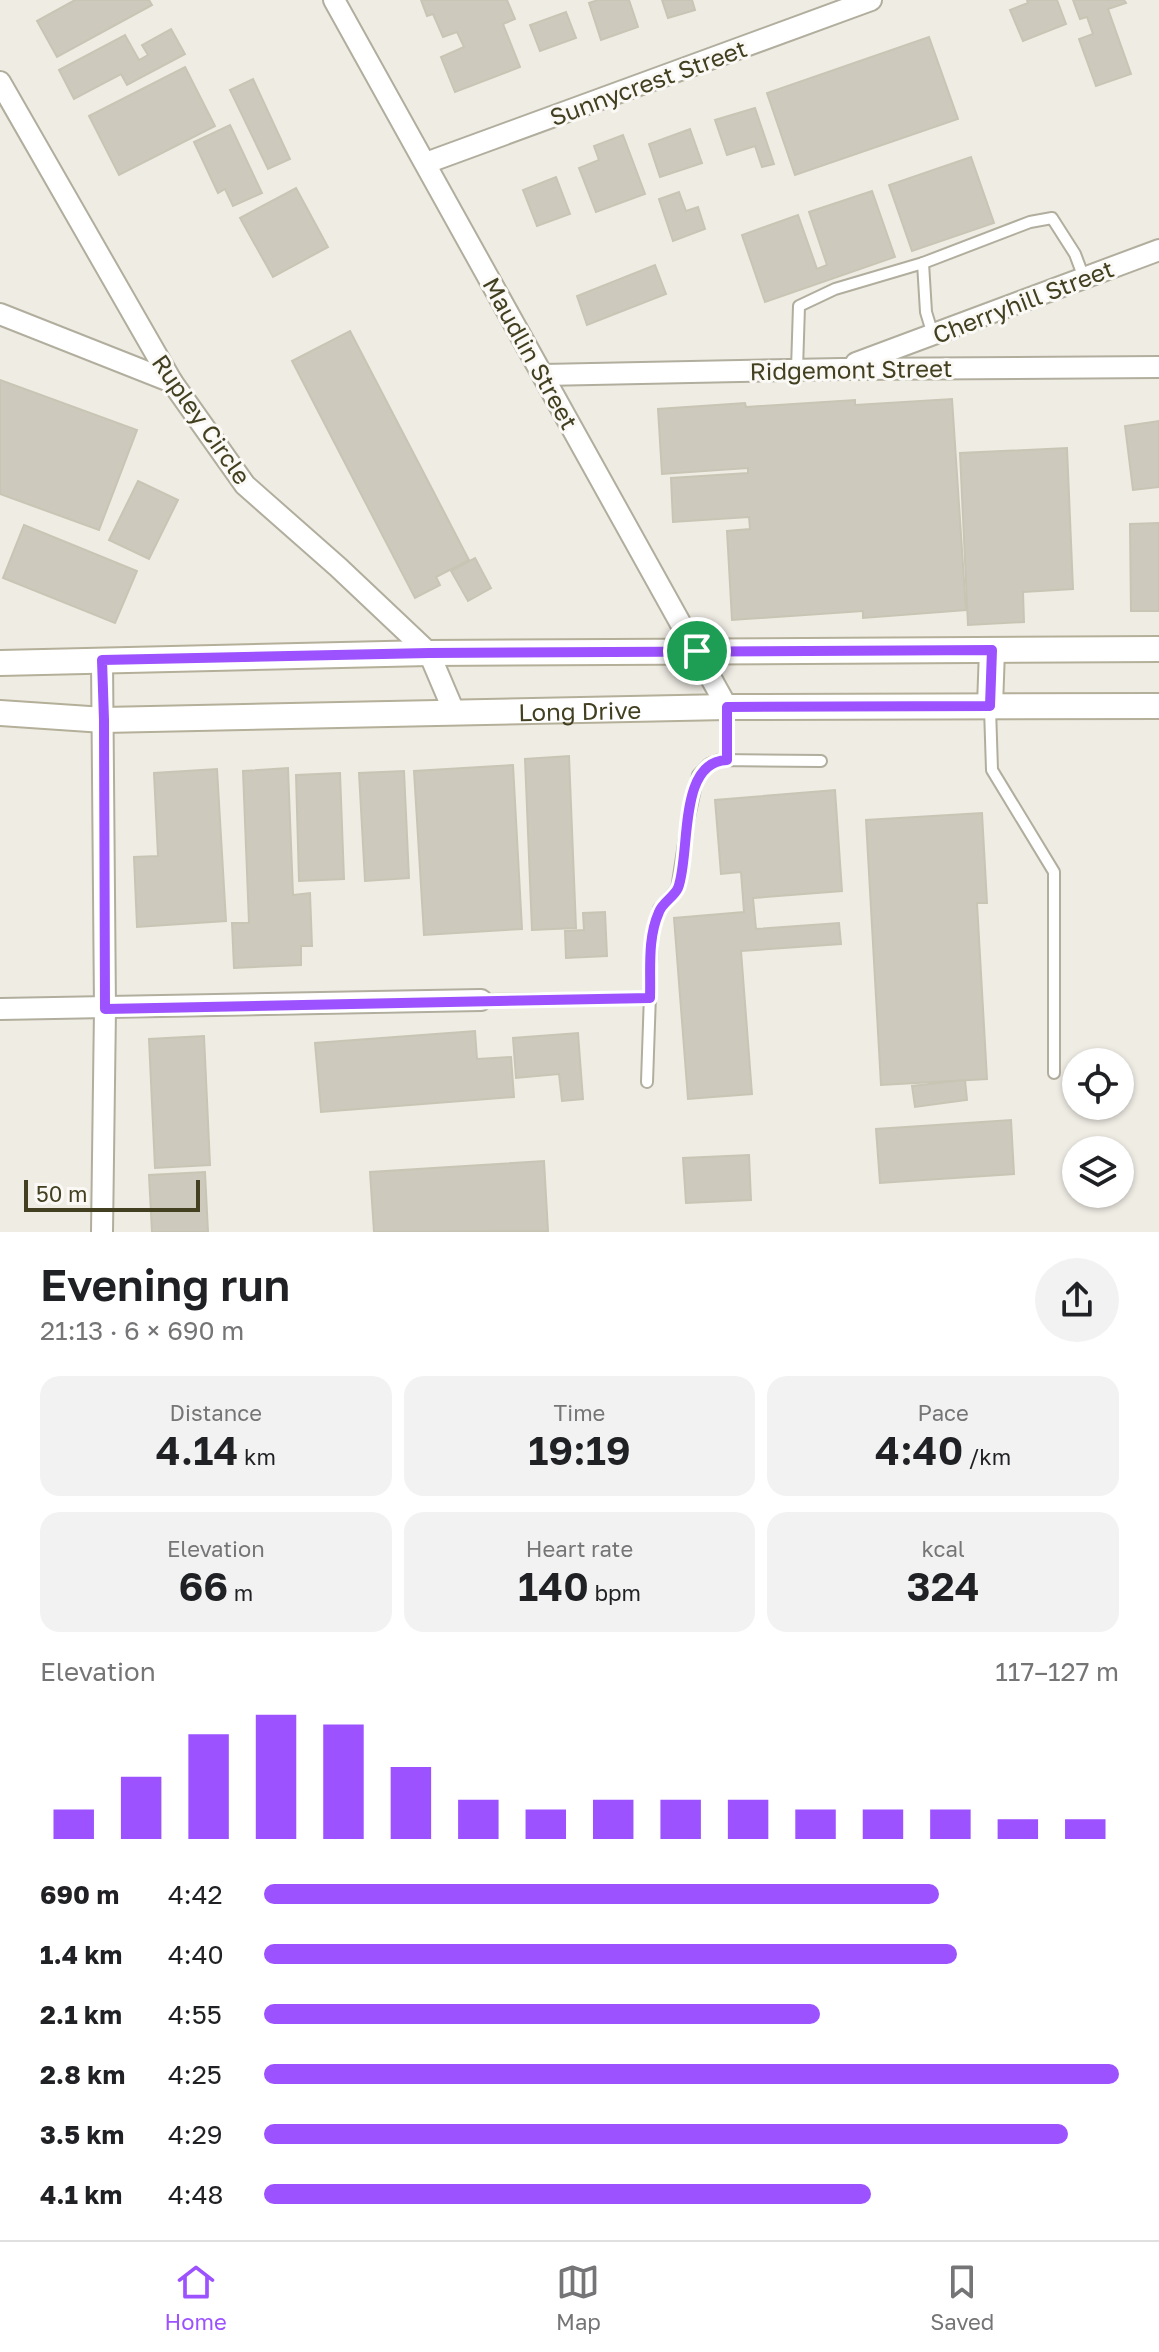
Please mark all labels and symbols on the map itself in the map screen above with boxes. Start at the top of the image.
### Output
street label: Sunnycrest Street [546,33,750,131]
street label: Cherryhill Street [928,253,1118,349]
street label: Maudlin Street [477,272,585,434]
street label: Rupley Circle [147,349,257,489]
street label: Ridgemont Street [749,353,953,385]
pin [663,617,731,685]
street label: Long Drive [518,694,641,726]
scale bar [24,1176,200,1212]

